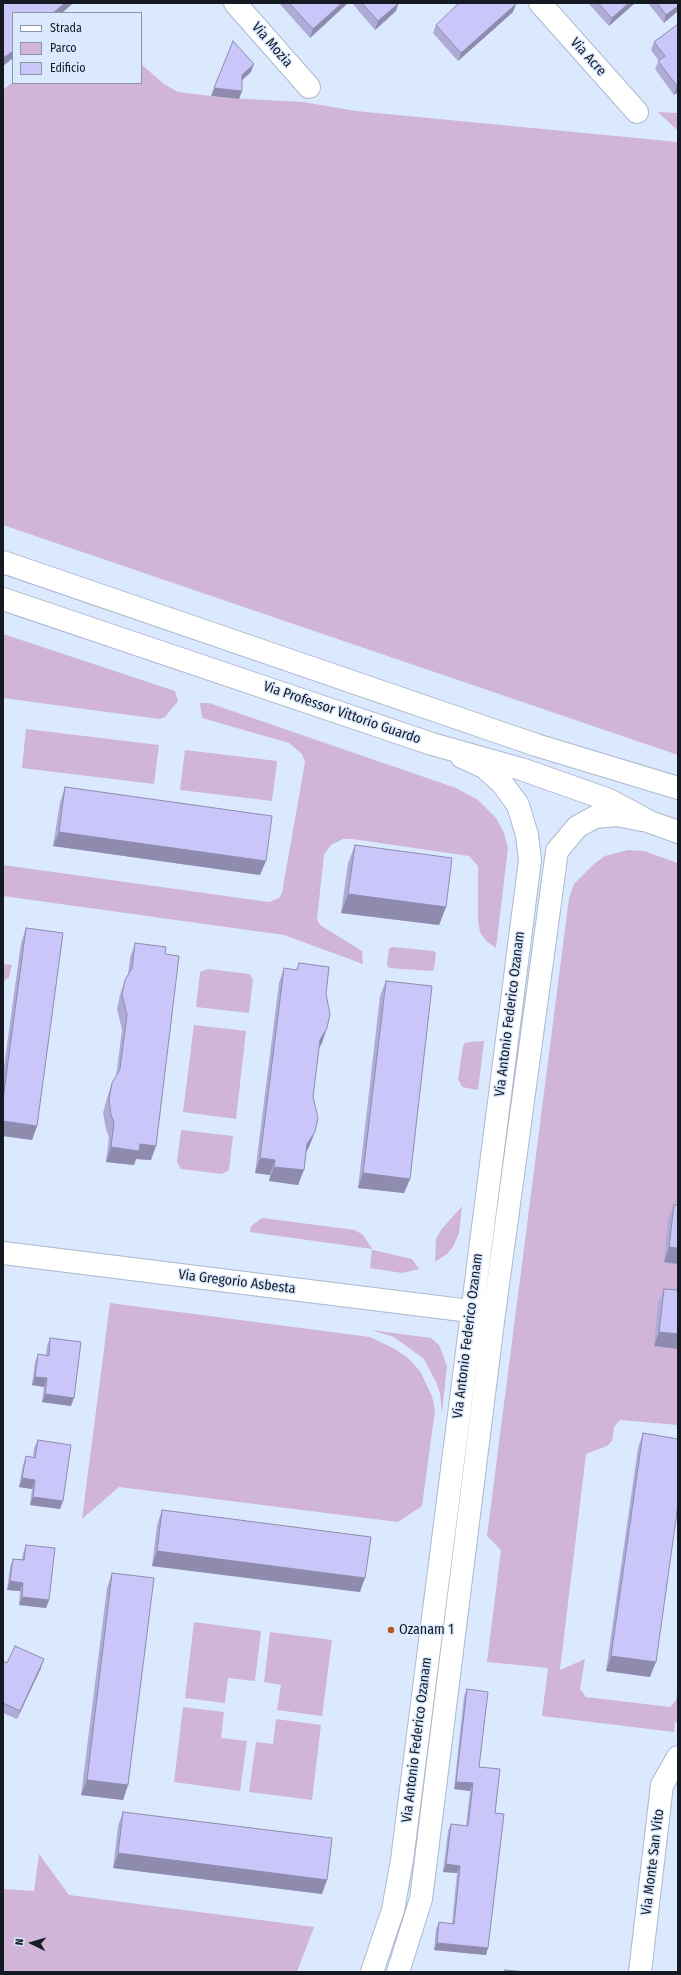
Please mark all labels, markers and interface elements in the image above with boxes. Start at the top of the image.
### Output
legend [12,12,142,84]
street label: Via Mozia [248,19,296,71]
text: Strada [50,21,82,35]
street label: Via Acre [567,34,609,80]
text: Parco [50,41,77,55]
text: Edificio [50,61,86,75]
street label: Via Professor Vittorio Guardo [261,678,423,748]
street label: Via Antonio Federico Ozanam [492,930,528,1098]
street label: Via Antonio Federico Ozanam [450,1252,486,1420]
street label: Via Gregorio Asbesta [177,1266,297,1298]
place label: Ozanam 1 [399,1622,454,1638]
marker: Ozanam 1 [386,1625,396,1635]
street label: Via Antonio Federico Ozanam [399,1656,435,1824]
street label: Via Monte San Vito [638,1808,668,1916]
north arrow [12,1923,52,1963]
text: N [13,1938,26,1946]

